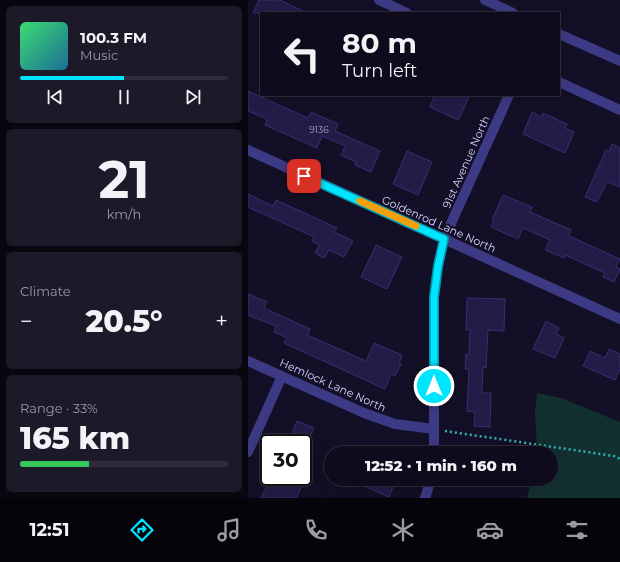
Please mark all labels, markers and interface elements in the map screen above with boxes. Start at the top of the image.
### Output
text: 80 m [342,26,417,60]
text: 100.3 FM [80,28,147,47]
icon: left [276,28,328,80]
text: Music [80,47,118,63]
text: Turn left [342,60,417,82]
icon: previous [44,86,66,108]
icon: pause [113,86,135,108]
icon: next [182,86,204,108]
street label: 91st Avenue North [439,113,493,211]
house number: 9136 [309,124,329,135]
text: 21 [98,148,150,211]
pin [287,159,321,193]
icon: arrive [293,165,315,187]
street label: Goldenrod Lane North [380,192,498,256]
text: km/h [107,206,141,222]
text: Climate [20,283,71,299]
text: 20.5° [85,303,163,340]
text: − [20,308,33,335]
text: + [215,308,228,335]
street label: Hemlock Lane North [278,355,388,415]
position arrow [413,365,455,407]
text: Range · 33% [20,400,98,416]
text: 165 km [20,420,130,457]
speed limit sign: 30 [260,434,312,486]
text: 12:52 · 1 min · 160 m [365,456,517,475]
icon: directions [128,516,156,544]
icon: music [215,516,243,544]
icon: phone [302,516,330,544]
icon: climate [389,516,417,544]
icon: car [476,516,504,544]
icon: filters [563,516,591,544]
text: 12:51 [29,519,70,541]

